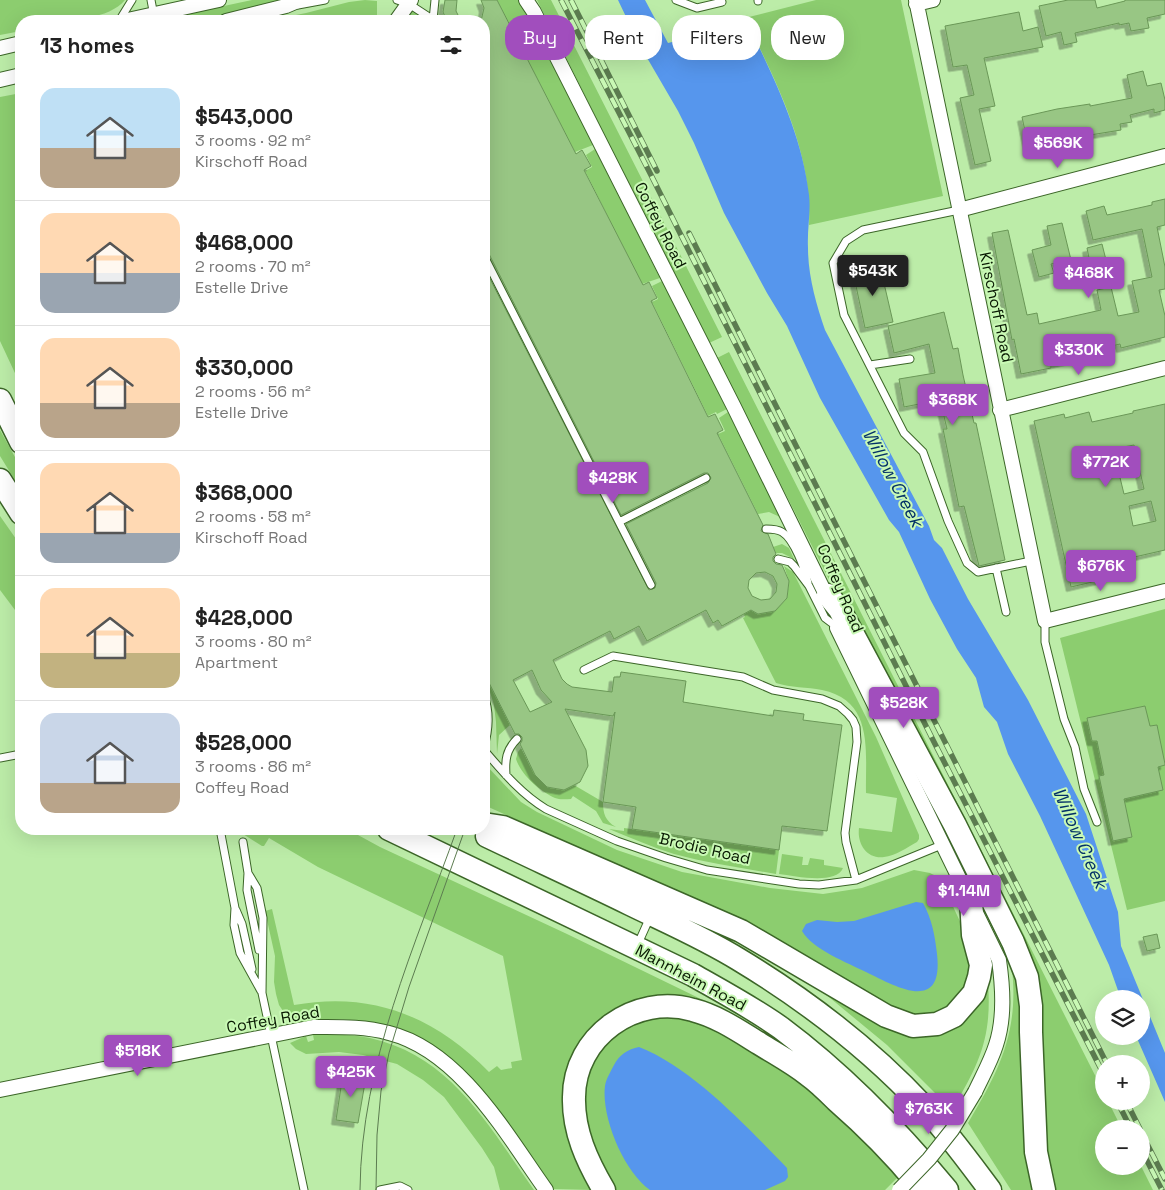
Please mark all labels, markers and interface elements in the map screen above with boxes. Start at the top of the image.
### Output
chip: Buy [505,15,575,60]
chip: Rent [585,15,662,60]
chip: Filters [672,15,761,60]
chip: New [771,15,844,60]
icon: filters [437,31,465,59]
text: 13 homes [40,32,134,59]
text: $543,000 [195,103,293,130]
icon: home [80,108,140,168]
pin: $569K [1023,126,1093,169]
text: 3 rooms · 92 m² [195,130,311,151]
text: $569K [1033,132,1083,153]
text: Kirschoff Road [195,151,308,172]
street label: Coffey Road [630,178,691,272]
text: $468,000 [195,229,293,256]
icon: home [80,233,140,293]
street label: Kirschoff Road [975,250,1018,364]
pin: $543K [838,254,908,297]
text: 2 rooms · 70 m² [195,256,311,277]
pin: $468K [1054,256,1124,299]
text: $543K [848,260,898,281]
text: $468K [1064,262,1114,283]
text: Estelle Drive [195,277,289,298]
pin: $330K [1044,334,1114,376]
text: $330K [1054,339,1104,360]
text: $330,000 [195,354,293,381]
icon: home [80,358,140,418]
text: 2 rooms · 56 m² [195,381,311,402]
pin: $368K [918,384,988,426]
text: $368K [929,389,977,410]
text: Estelle Drive [195,402,289,423]
water label: Willow Creek [858,425,930,533]
pin: $772K [1071,446,1141,488]
text: $772K [1083,451,1129,472]
pin: $428K [578,462,648,504]
text: $428K [589,467,638,488]
text: $368,000 [195,479,293,506]
icon: home [80,483,140,543]
text: 2 rooms · 58 m² [195,506,311,527]
text: Kirschoff Road [195,527,308,548]
street label: Coffey Road [812,541,869,636]
pin: $676K [1066,550,1136,592]
text: $676K [1077,555,1125,576]
text: $428,000 [195,604,293,631]
icon: home [80,608,140,668]
text: 3 rooms · 80 m² [195,631,312,652]
text: Apartment [195,652,278,673]
pin: $528K [869,686,939,729]
text: $528K [880,692,928,713]
text: $528,000 [195,729,292,756]
icon: home [80,733,140,793]
text: 3 rooms · 86 m² [195,756,311,777]
text: Coffey Road [195,777,289,798]
water label: Willow Creek [1048,784,1114,894]
street label: Brodie Road [657,828,753,869]
pin: $1.14M [923,874,1005,917]
text: $1.14M [938,880,990,901]
street label: Mannheim Road [632,939,750,1016]
map controls [1095,990,1150,1175]
button: layers [1095,990,1150,1045]
street label: Coffey Road [225,1001,321,1038]
pin: $518K [103,1034,173,1077]
text: $518K [115,1040,161,1061]
button: + [1095,1055,1150,1110]
pin: $425K [316,1056,386,1098]
text: $425K [327,1061,376,1082]
pin: $763K [894,1092,964,1135]
text: $763K [905,1098,953,1119]
button: − [1095,1120,1150,1175]

